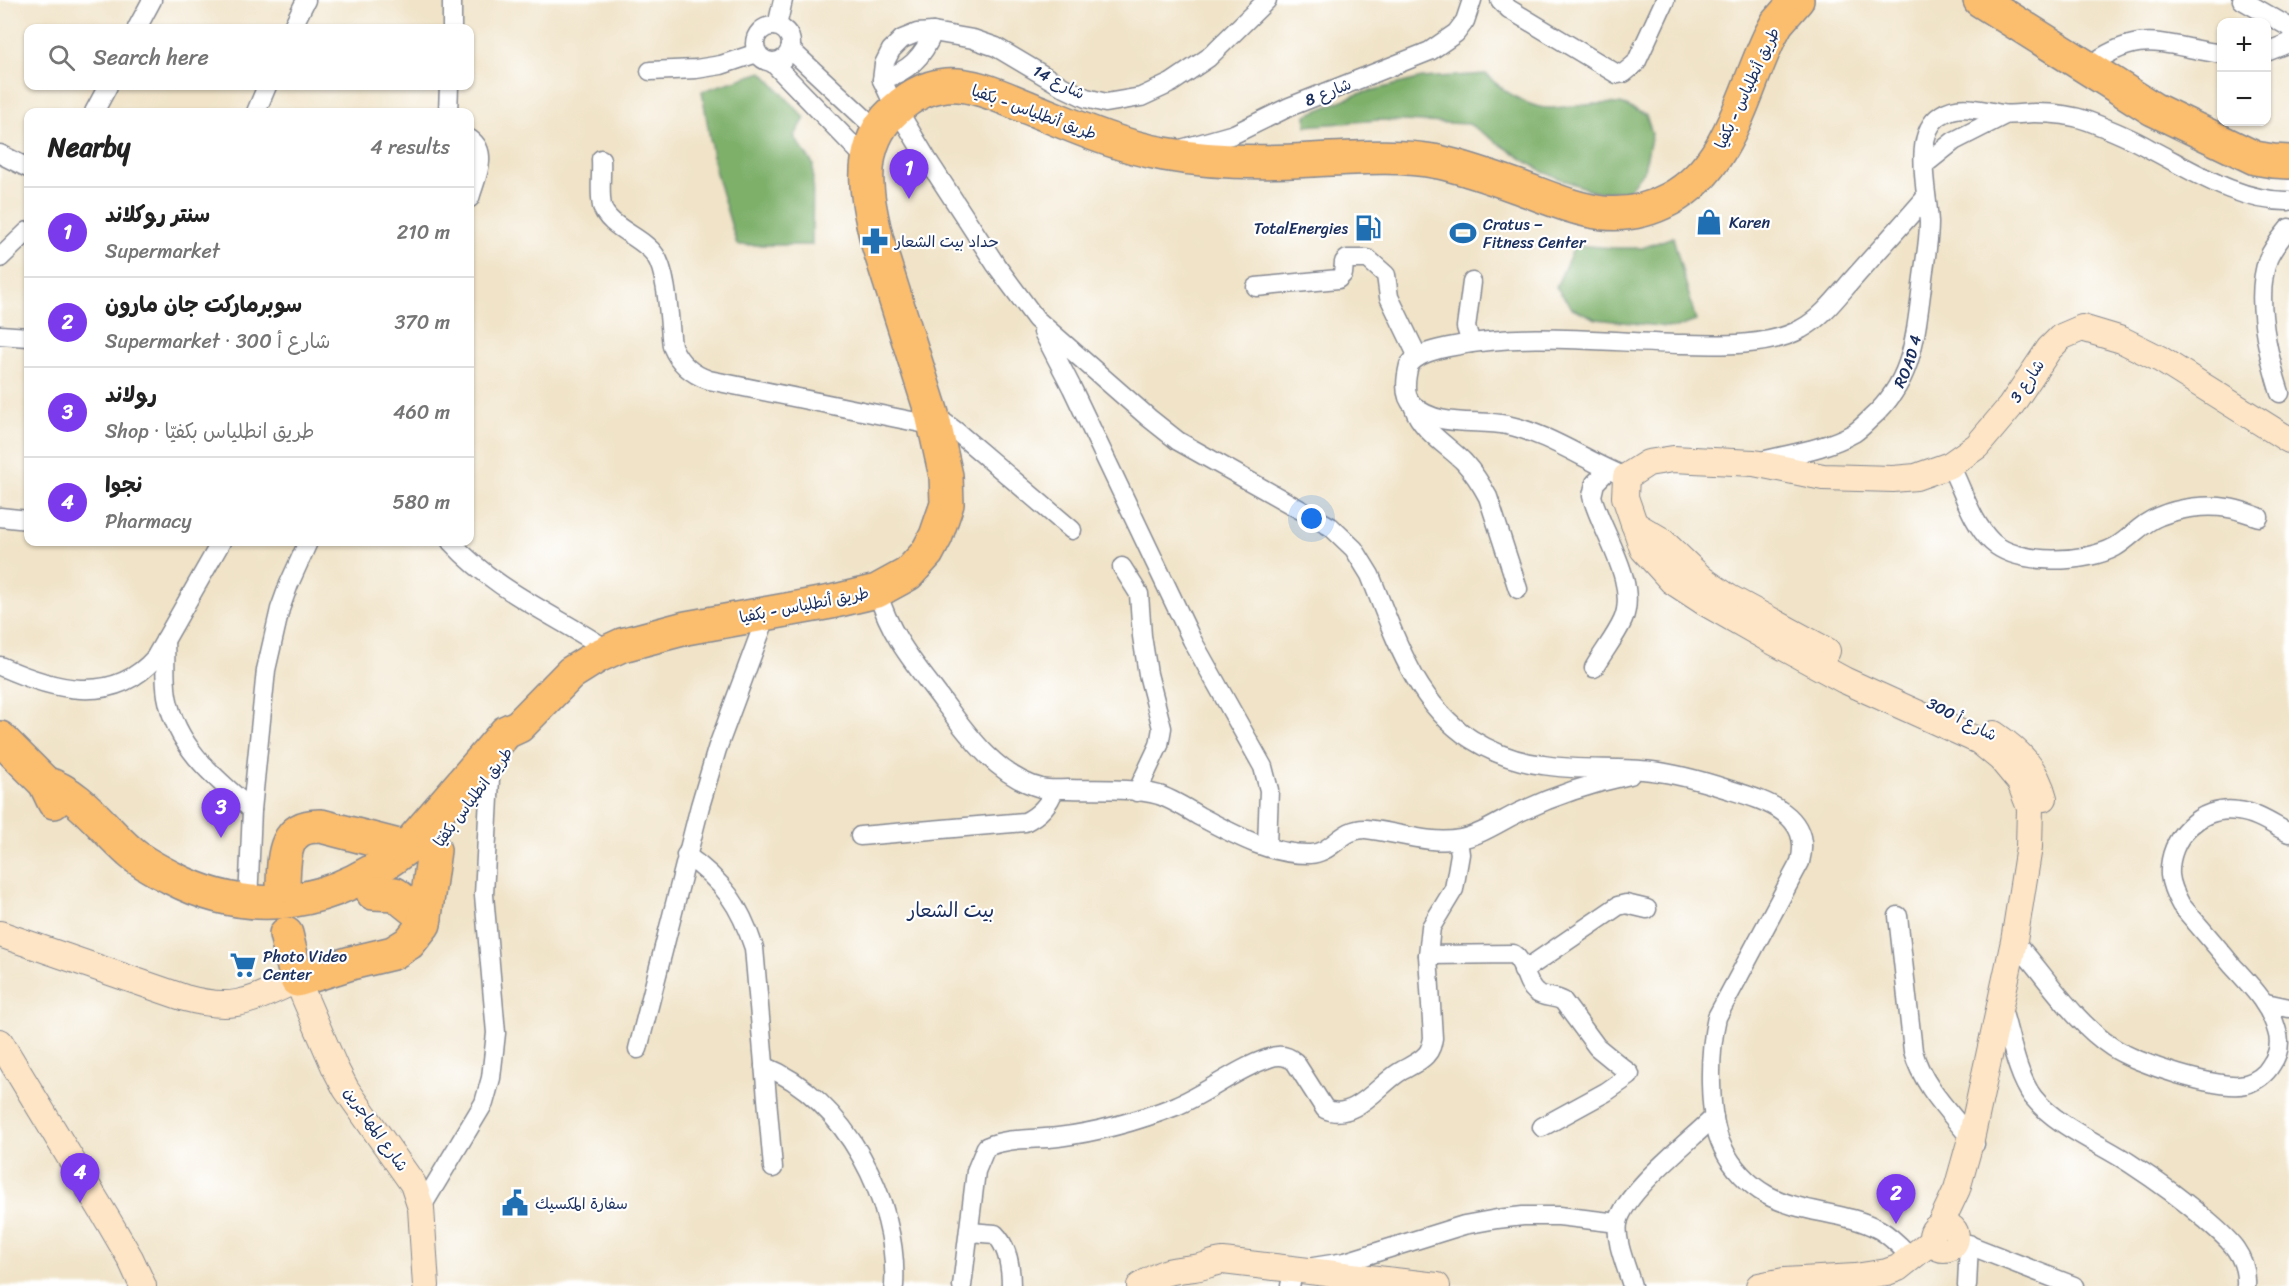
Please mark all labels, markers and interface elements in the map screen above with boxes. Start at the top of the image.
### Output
map controls [2217,18,2271,126]
button: + [2217,18,2271,72]
street label: طريق أنطلياس - بكفيا [1706,22,1788,154]
search box [24,24,474,90]
text: Search here [93,38,209,77]
icon: search [45,41,78,74]
street label: شارع 14 [1028,56,1090,108]
street label: شارع 8 [1300,69,1356,115]
button: − [2217,72,2271,126]
street label: طريق أنطلياس - بكفيا [967,76,1101,148]
text: Nearby [48,124,130,170]
text: 4 results [370,130,450,165]
pin: 1 [890,150,928,199]
text: سنتر روكلاند [105,195,210,234]
shop icon: Karen [1694,207,1724,237]
place label: Karen [1729,208,1771,237]
place label: Cratus – Fitness Center [1483,210,1587,257]
fuel station icon: TotalEnergies [1353,213,1383,243]
place label: TotalEnergies [1254,214,1348,243]
text: 1 [63,215,72,250]
text: 210 m [397,215,450,250]
sports icon: Cratus – Fitness Center [1448,218,1478,248]
pharmacy icon: حداد بيت الشعار [860,226,890,256]
place label: حداد بيت الشعار [893,227,998,256]
text: Supermarket [105,234,220,269]
text: سوبرماركت جان مارون [105,285,302,324]
text: 2 [62,305,73,340]
text: 370 m [394,305,450,340]
text: Supermarket · شارع أ 300 [105,324,331,359]
street label: ROAD 4 [1885,332,1929,393]
street label: شارع 3 [2002,353,2052,409]
text: رولاند [105,375,157,414]
text: 3 [62,395,73,430]
text: 460 m [393,395,450,430]
text: Shop · طريق انطلياس بكفيّا [105,414,315,449]
text: نجوا [105,465,142,504]
text: 4 [61,485,74,520]
text: 580 m [393,485,450,520]
text: Pharmacy [105,504,192,539]
your location [1297,504,1326,533]
street label: طريق أنطلياس - بكفيا [737,578,871,632]
street label: شارع أ 300 [1922,689,2002,749]
street label: طريق انطلياس بكفيّا [425,740,521,854]
pin: 3 [202,788,240,838]
district label: بيت الشعار [906,893,994,928]
place label: Photo Video Center [263,942,347,989]
supermarket icon: Photo Video Center [228,950,258,980]
street label: شارع المهاجرين [336,1080,416,1178]
pin: 4 [60,1154,100,1203]
pin: 2 [1876,1174,1916,1224]
public building icon: سفارة المكسيك [500,1188,530,1218]
place label: سفارة المكسيك [535,1189,628,1218]

